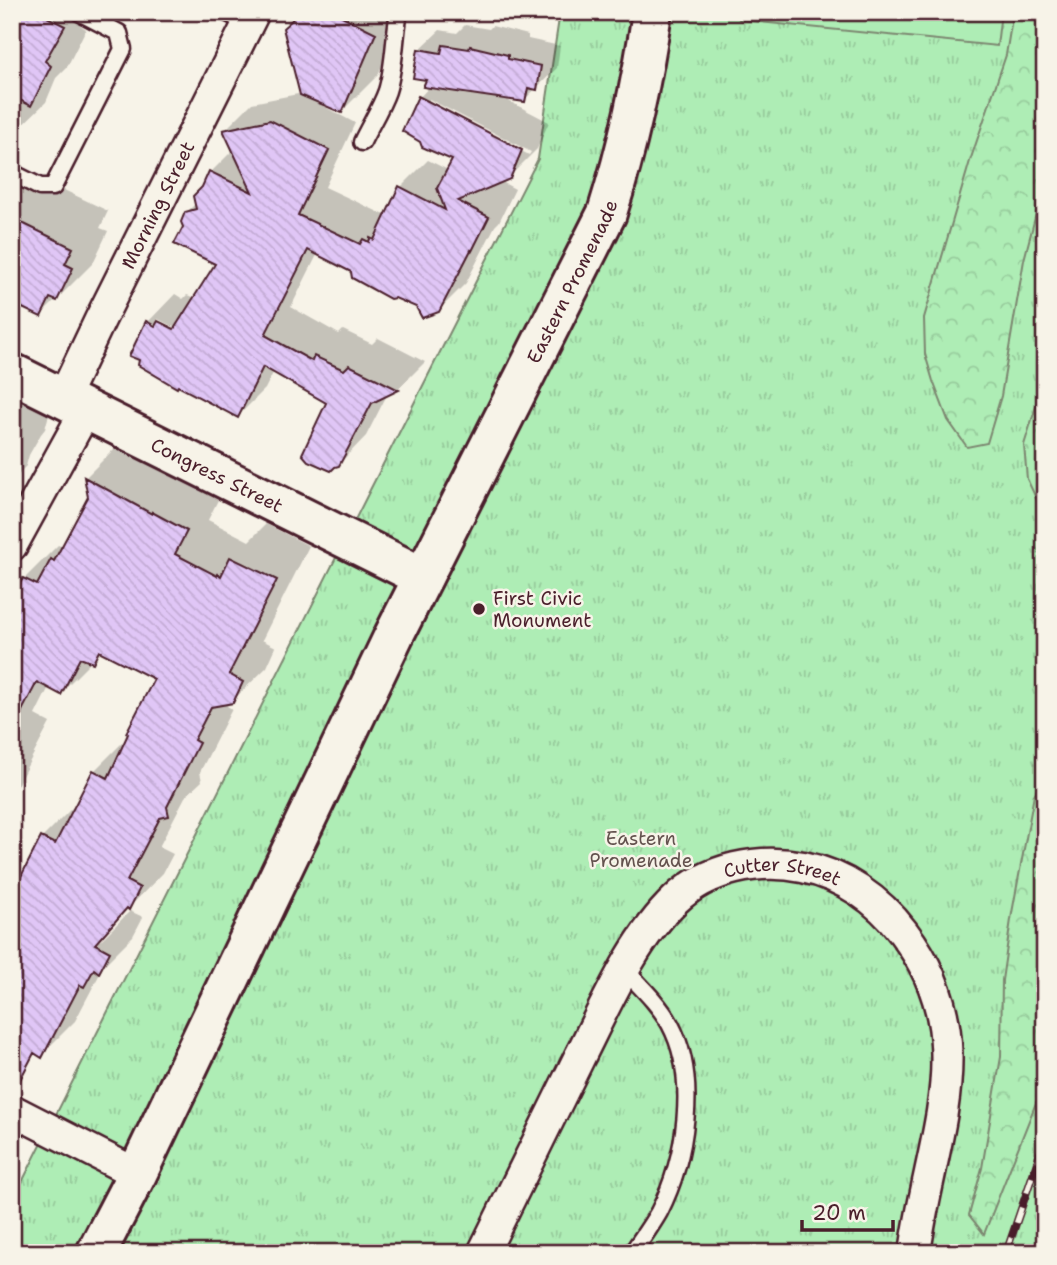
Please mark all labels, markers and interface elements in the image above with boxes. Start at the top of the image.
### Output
street label: Morning Street [115,137,200,273]
street label: Eastern Promenade [521,197,623,368]
street label: Congress Street [147,431,287,518]
place label: First Civic Monument [493,586,592,633]
marker: First Civic Monument [471,601,487,617]
park label: Eastern Promenade [590,826,692,873]
street label: Cutter Street [720,851,845,891]
scale bar [802,1188,892,1232]
text: 20 m [812,1199,866,1227]

